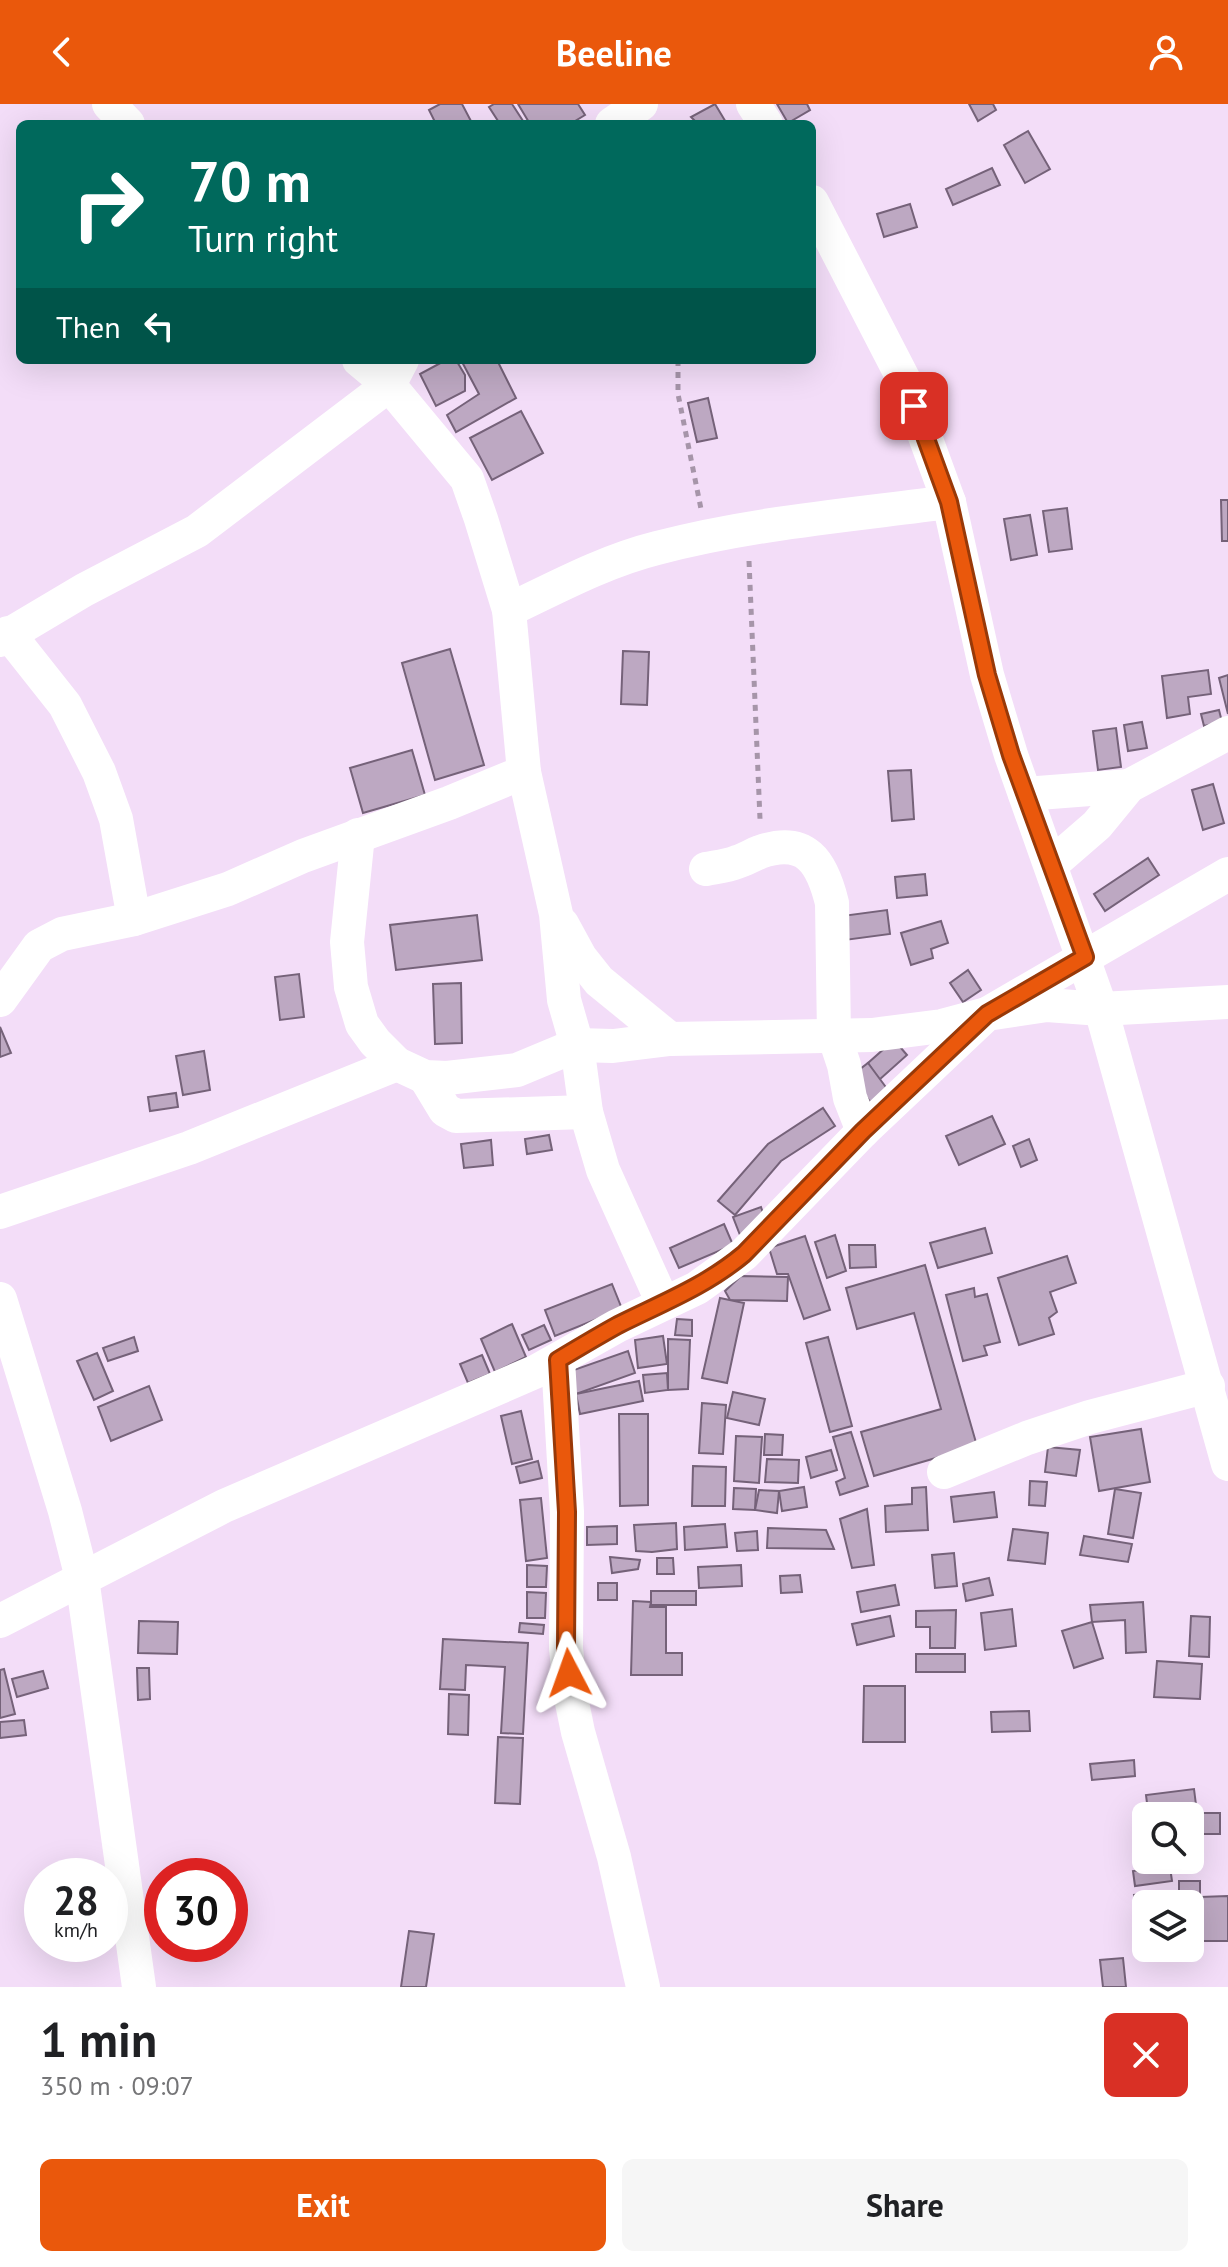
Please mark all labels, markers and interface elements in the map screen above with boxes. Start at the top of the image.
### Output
text: Beeline [556,29,672,76]
icon: back [40,30,84,74]
icon: person [1144,30,1188,74]
text: 70 m [188,145,311,217]
icon: right [56,152,160,256]
text: Turn right [188,215,338,262]
icon: left [137,304,181,348]
text: Then [56,307,121,346]
pin [880,372,948,440]
icon: arrive [892,384,936,428]
position arrow [527,1631,611,1715]
map controls [1132,1802,1204,1962]
button: search [1132,1802,1204,1874]
speed limit sign: 30 [144,1858,248,1962]
text: 28 [53,1874,99,1926]
button: layers [1132,1890,1204,1962]
text: km/h [54,1917,98,1943]
text: 1 min [40,2008,157,2070]
button: close [1104,2013,1188,2097]
text: 350 m · 09:07 [40,2069,194,2102]
button: Exit [40,2159,606,2251]
button: Share [622,2159,1188,2251]

